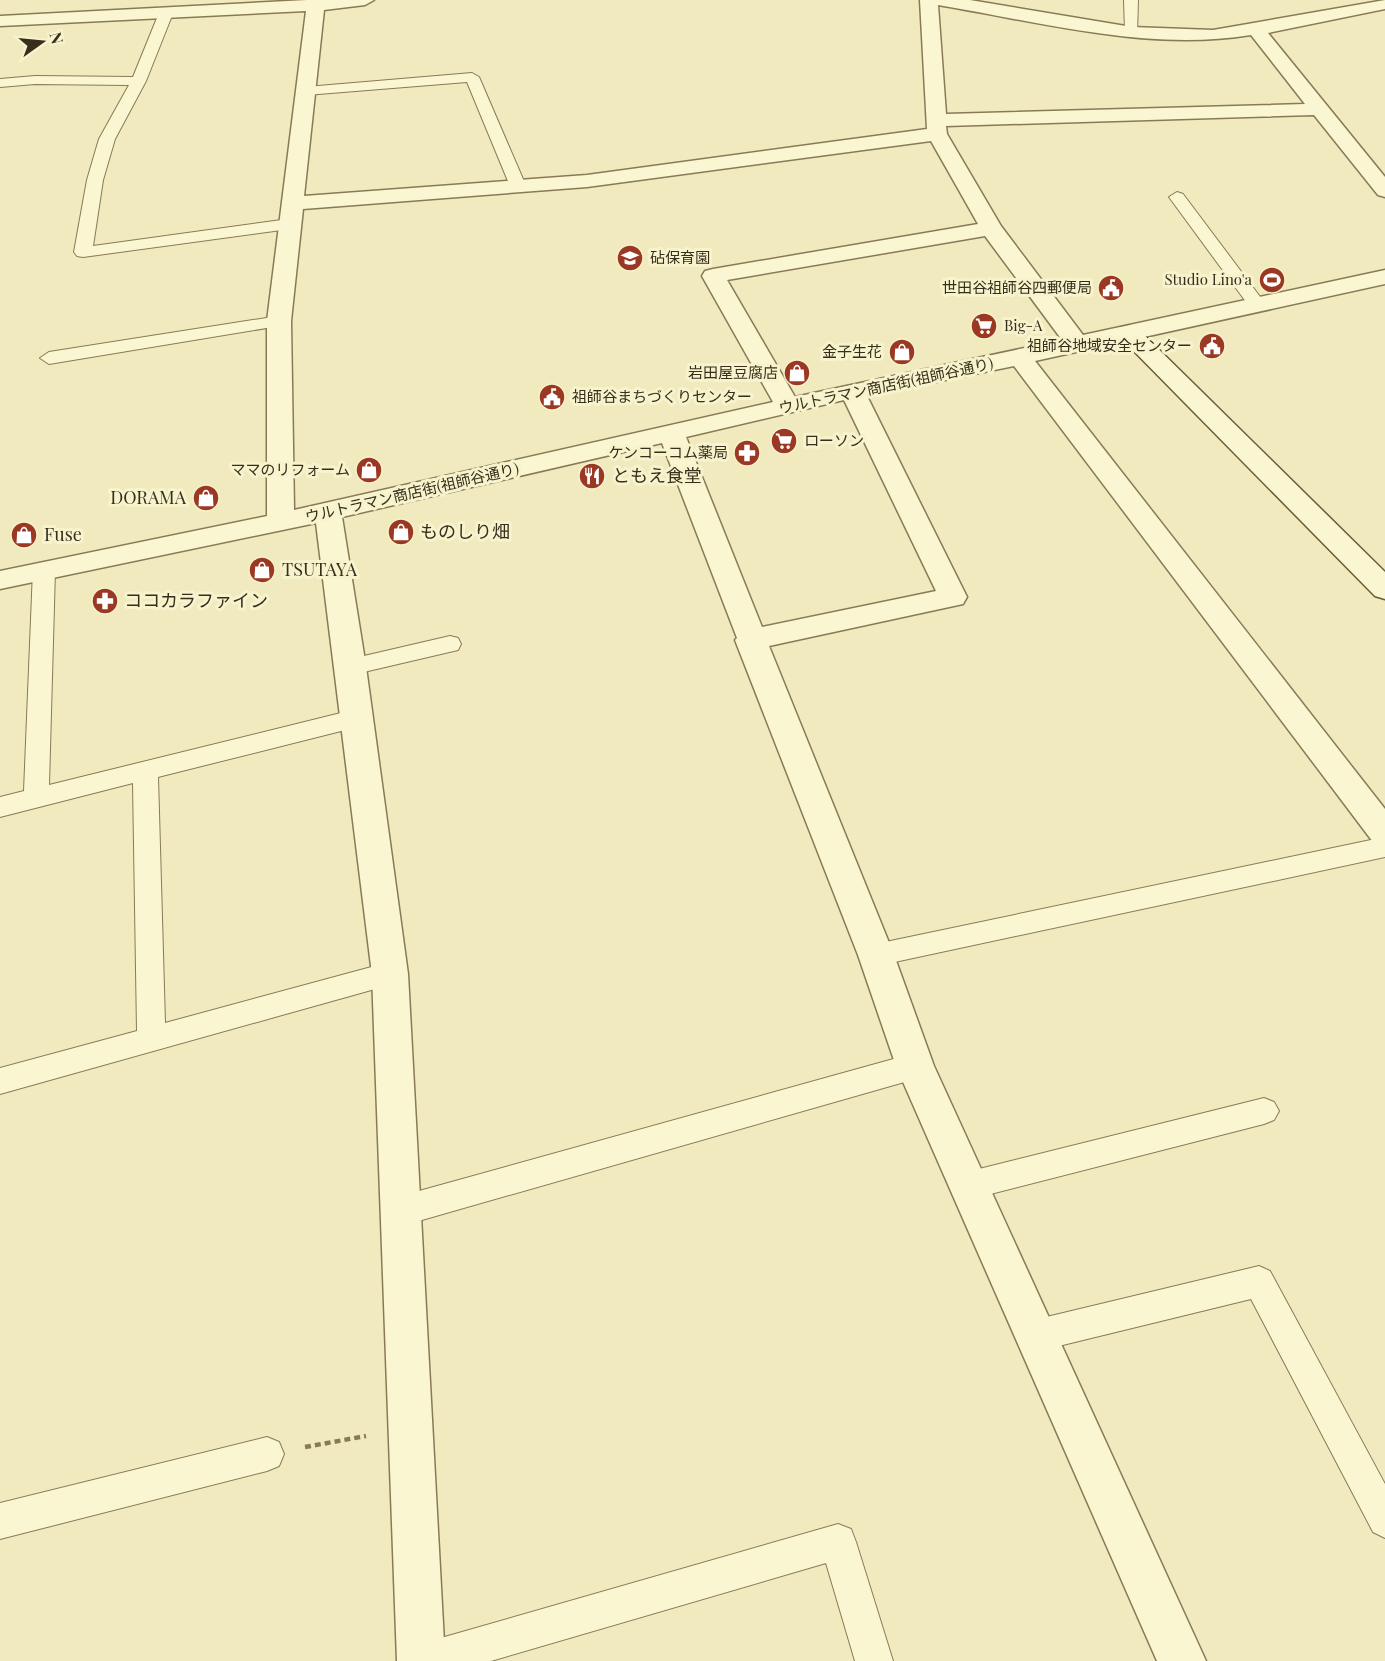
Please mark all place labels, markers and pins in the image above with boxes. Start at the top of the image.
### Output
school or university icon: 砧保育園 [615,243,645,273]
place label: 砧保育園 [650,247,710,267]
sports icon: Studio Lino'a [1257,265,1287,295]
place label: Studio Lino'a [1165,269,1253,289]
public building icon: 世田谷祖師谷四郵便局 [1096,273,1126,303]
place label: 世田谷祖師谷四郵便局 [942,277,1092,297]
supermarket icon: Big-A [969,311,999,341]
place label: Big-A [1004,315,1043,335]
public building icon: 祖師谷地域安全センター [1197,331,1227,361]
place label: 祖師谷地域安全センター [1027,335,1192,355]
shop icon: 金子生花 [887,337,917,367]
place label: 金子生花 [822,341,882,361]
shop icon: 岩田屋豆腐店 [782,358,812,388]
place label: 岩田屋豆腐店 [688,362,778,382]
public building icon: 祖師谷まちづくりセンター [537,382,567,412]
place label: 祖師谷まちづくりセンター [572,386,752,406]
supermarket icon: ローソン [769,426,799,456]
place label: ローソン [804,430,864,450]
pharmacy icon: ケンコーコム薬局 [732,438,762,468]
place label: ケンコーコム薬局 [608,442,728,462]
shop icon: ママのリフォーム [354,455,384,485]
place label: ママのリフォーム [230,459,350,479]
restaurant icon: ともえ食堂 [577,461,607,491]
place label: ともえ食堂 [612,463,702,487]
shop icon: DORAMA [191,483,221,513]
place label: DORAMA [110,485,187,509]
shop icon: ものしり畑 [386,517,416,547]
place label: ものしり畑 [420,519,510,543]
shop icon: Fuse [9,520,39,550]
place label: Fuse [44,522,82,546]
shop icon: TSUTAYA [247,555,277,585]
place label: TSUTAYA [282,557,358,581]
pharmacy icon: ココカラファイン [90,586,120,616]
place label: ココカラファイン [124,588,268,612]

